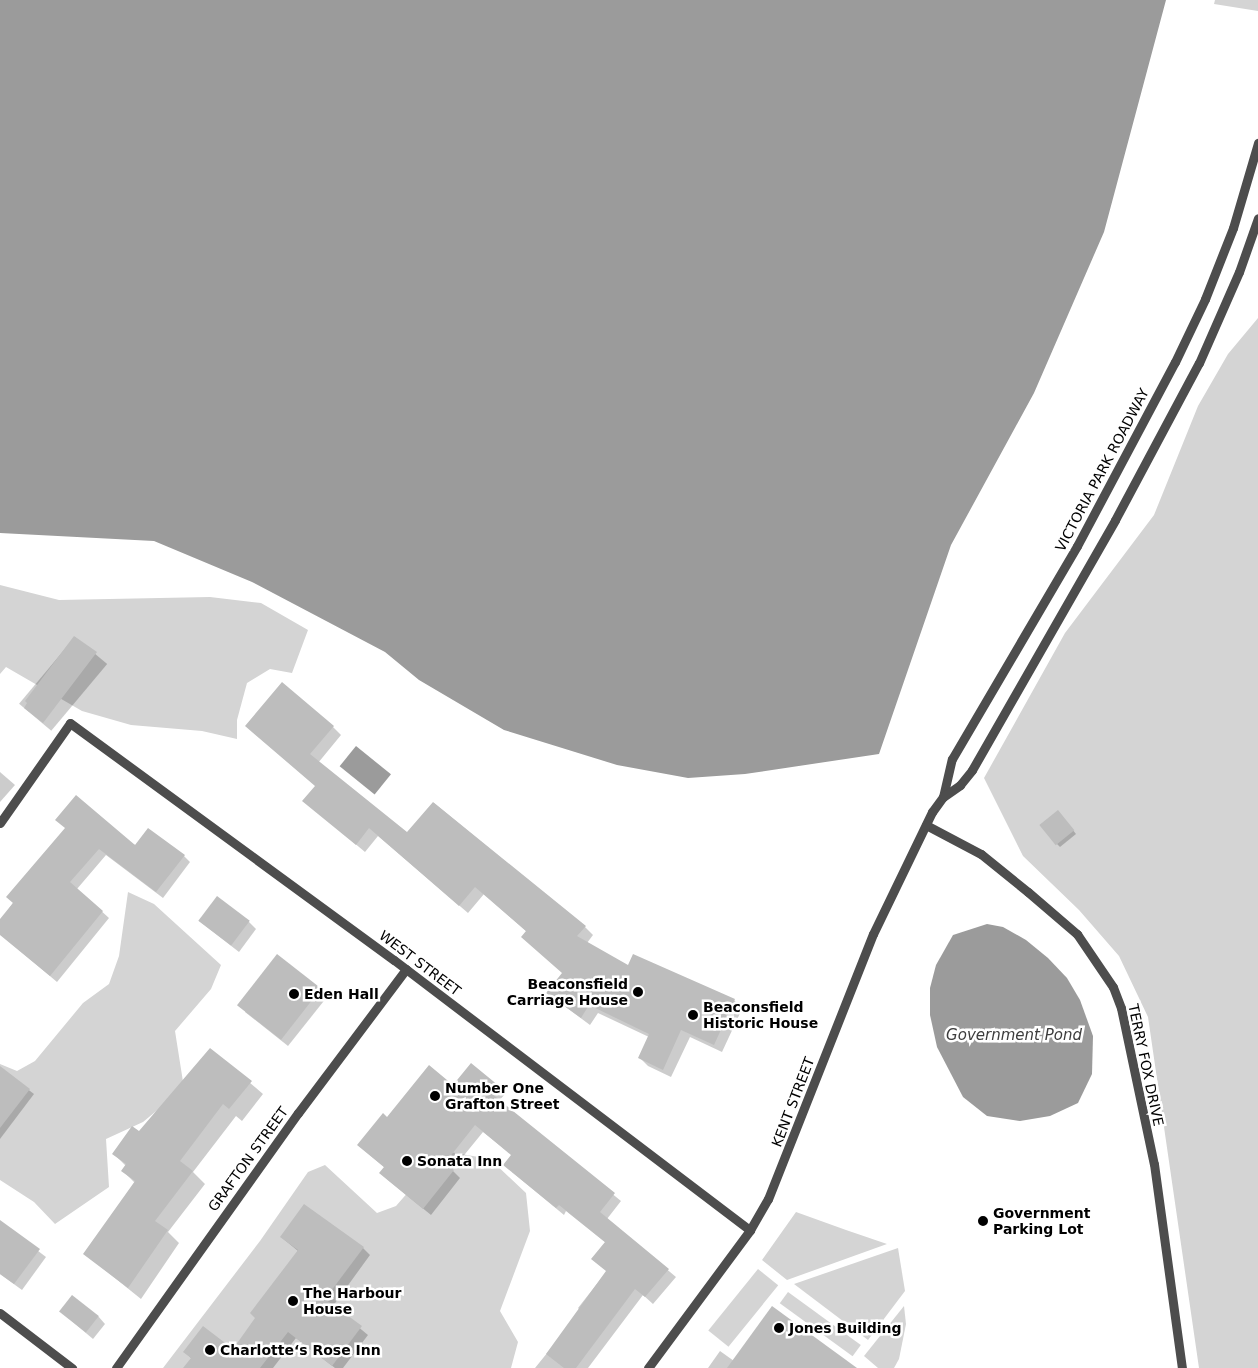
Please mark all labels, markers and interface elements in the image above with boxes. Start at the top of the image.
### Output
street label: VICTORIA PARK ROADWAY [1052,386,1152,554]
street label: WEST STREET [376,927,464,999]
place label: Beaconsfield Carriage House [507,976,628,1009]
place label: Eden Hall [304,986,379,1002]
marker: Beaconsfield Carriage House [632,986,644,998]
marker: Eden Hall [288,988,300,1000]
place label: Beaconsfield Historic House [703,999,818,1032]
street label: TERRY FOX DRIVE [1125,1002,1167,1128]
marker: Beaconsfield Historic House [687,1009,699,1021]
water label: Government Pond [946,1027,1082,1045]
street label: KENT STREET [768,1055,818,1149]
place label: Number One Grafton Street [445,1080,559,1112]
marker: Number One Grafton Street [429,1090,441,1102]
street label: GRAFTON STREET [204,1103,292,1215]
place label: Sonata Inn [417,1153,502,1169]
marker: Sonata Inn [401,1155,413,1167]
place label: Government Parking Lot [993,1205,1090,1238]
marker: Government Parking Lot [977,1215,989,1227]
place label: The Harbour House [303,1285,401,1318]
marker: The Harbour House [287,1295,299,1307]
place label: Jones Building [789,1320,902,1336]
marker: Jones Building [773,1322,785,1334]
place label: Charlotte‘s Rose Inn [220,1342,381,1358]
marker: Charlotte‘s Rose Inn [204,1344,216,1356]

